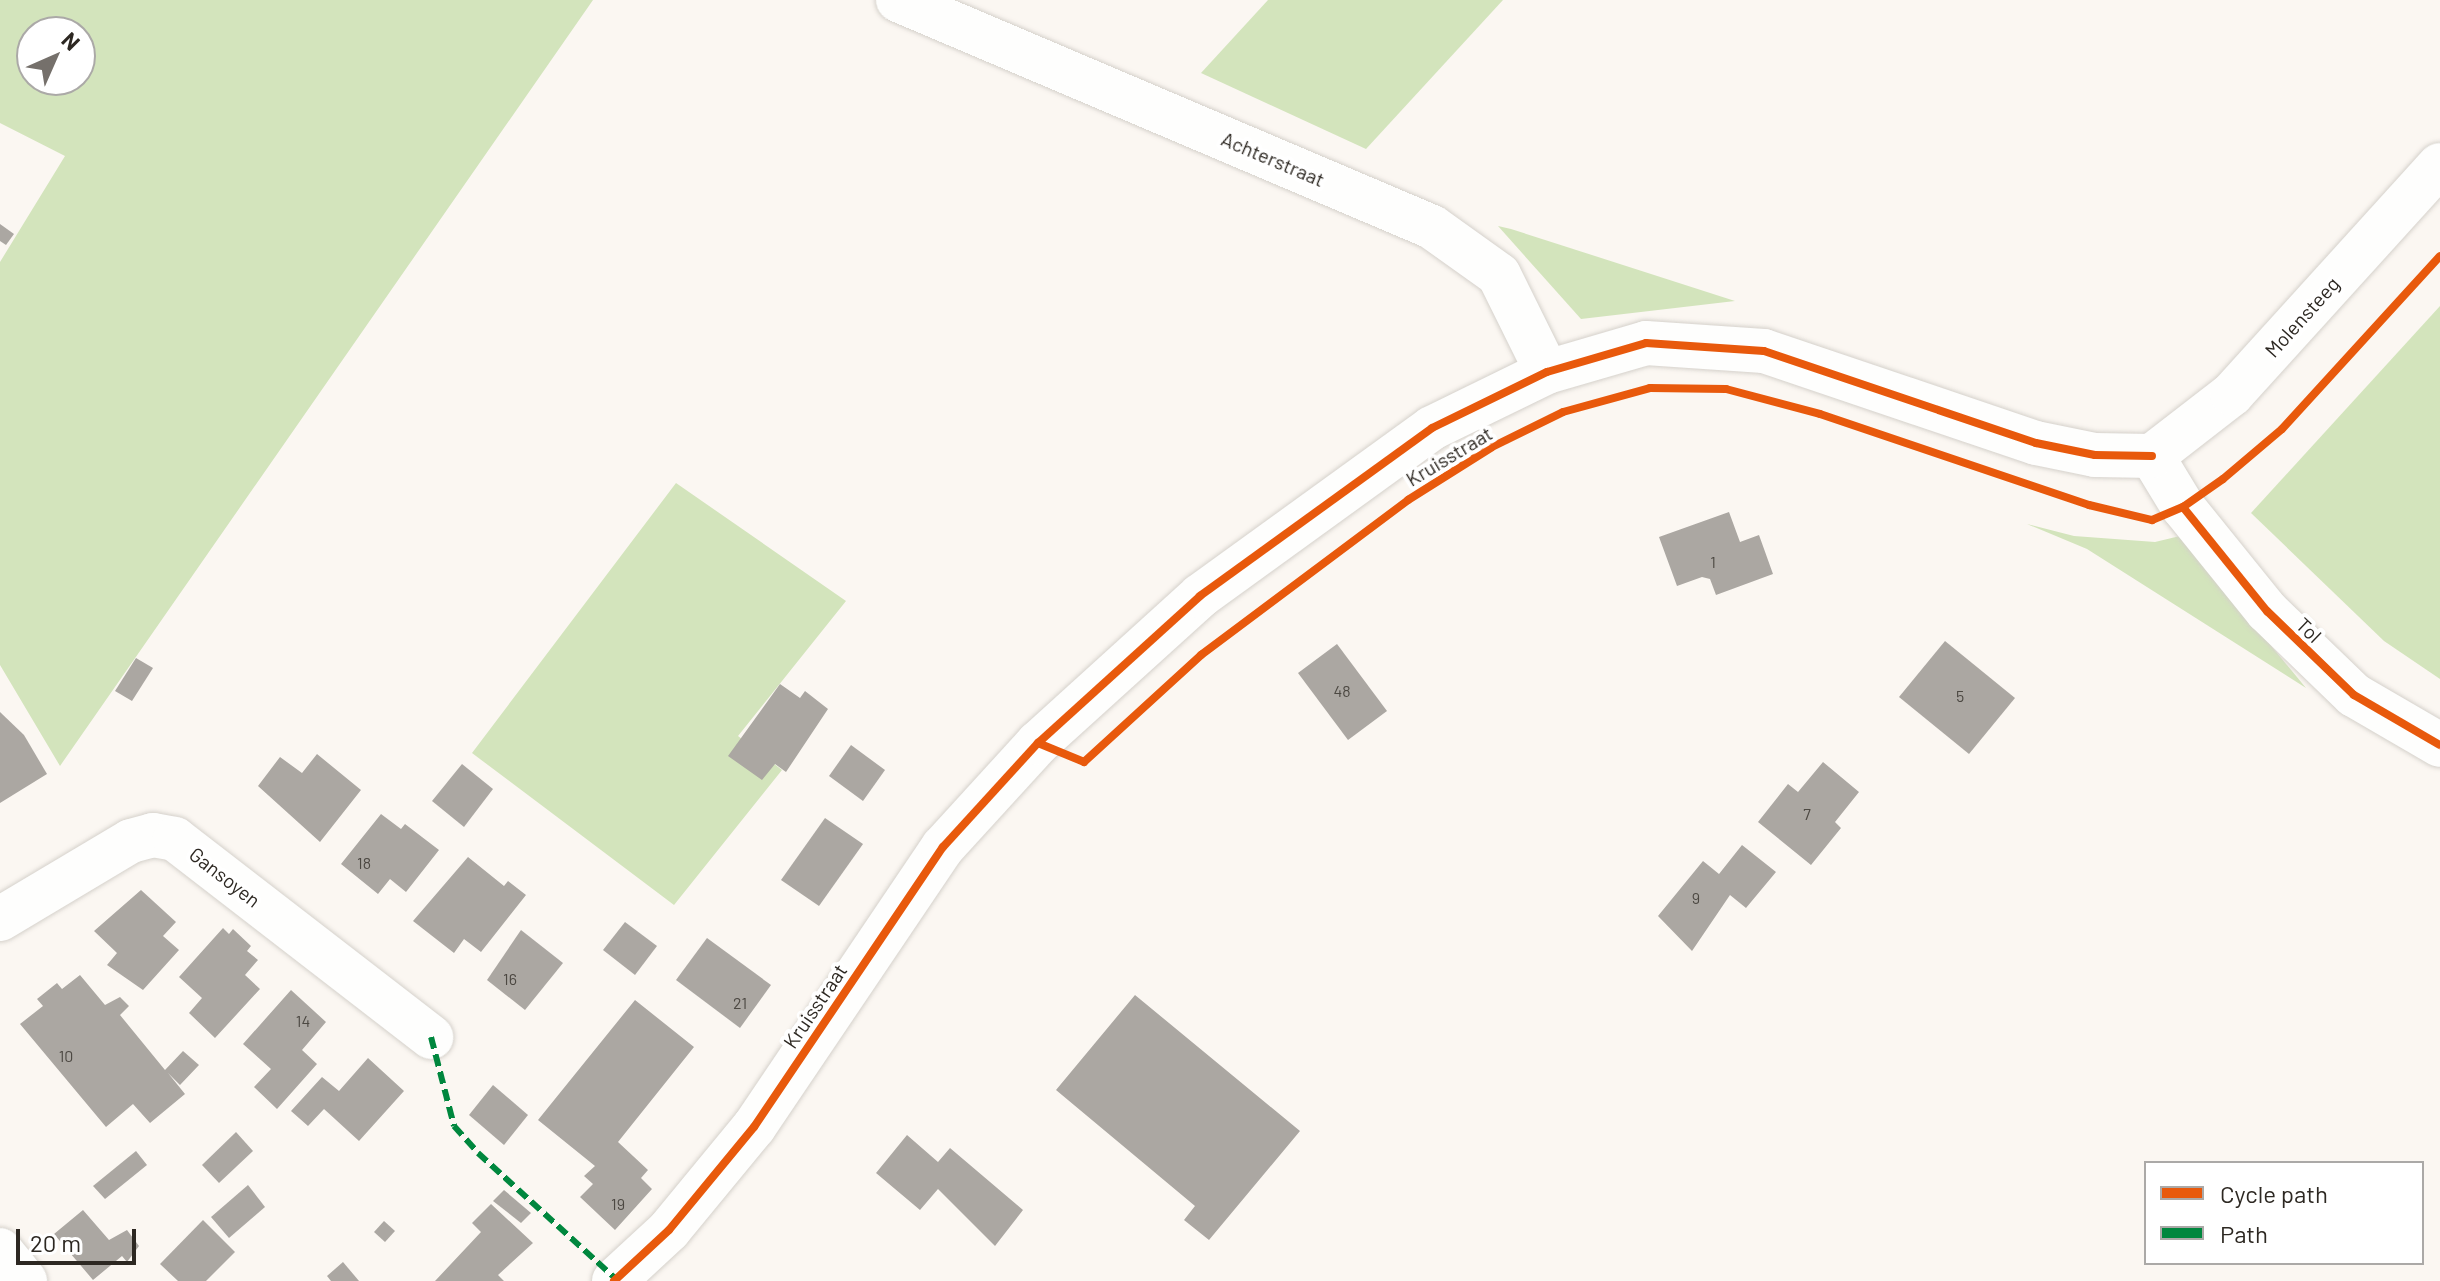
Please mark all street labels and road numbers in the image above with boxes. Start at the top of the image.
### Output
street label: Achterstraat [1218,127,1328,191]
street label: Molensteeg [2260,272,2344,362]
street label: Kruisstraat [1402,421,1496,491]
street label: Tol [2291,613,2327,647]
street label: Gansoyen [185,842,265,912]
street label: Kruisstraat [778,959,852,1053]

